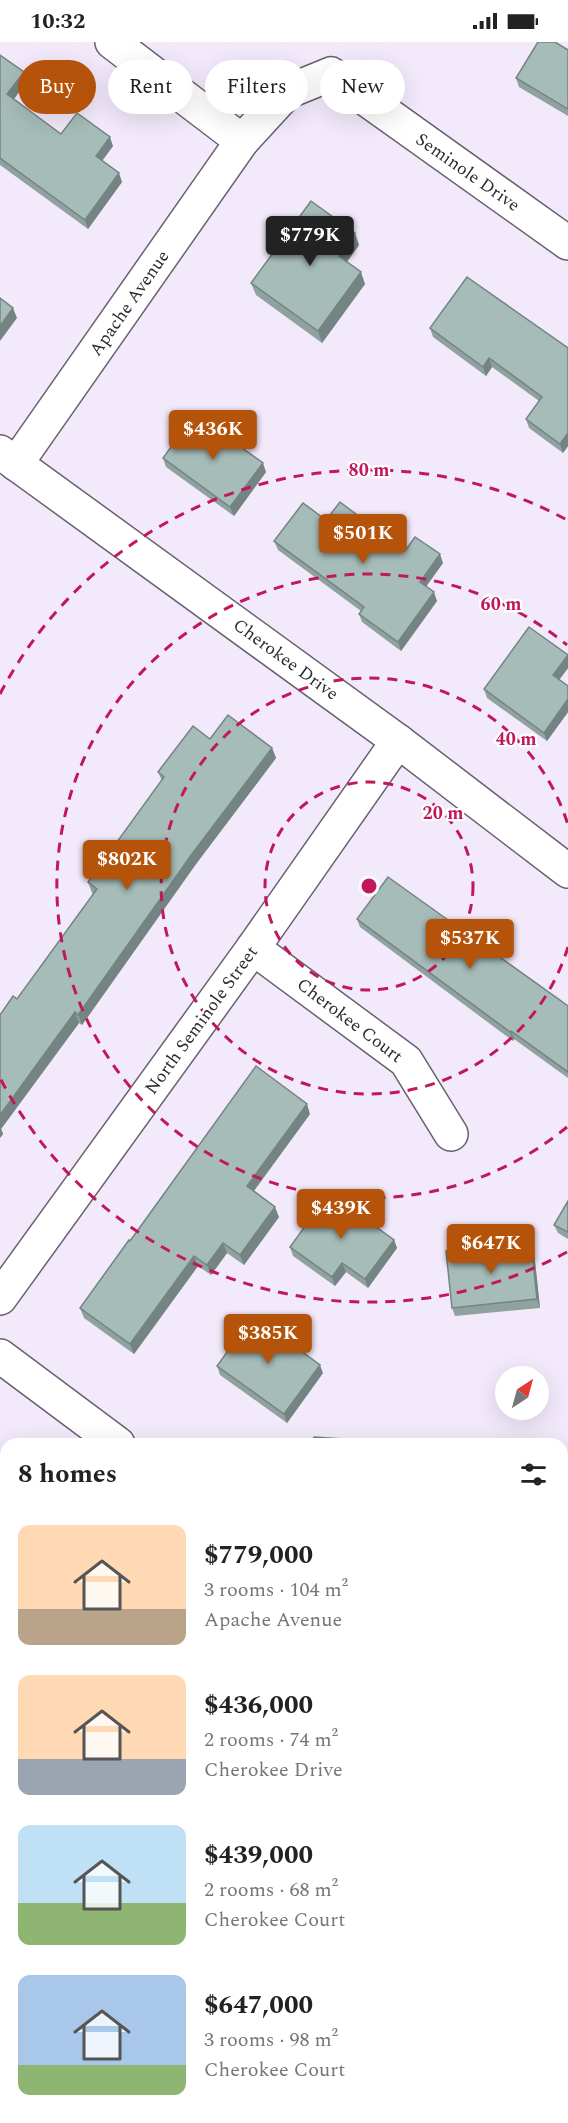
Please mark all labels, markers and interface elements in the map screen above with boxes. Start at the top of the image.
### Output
text: 10:32 [30,5,85,38]
chip: Buy [18,60,96,114]
chip: Rent [108,60,193,114]
chip: Filters [205,60,308,114]
chip: New [320,60,405,114]
street label: Seminole Drive [410,126,526,219]
pin: $779K [268,216,352,267]
text: $779K [280,220,340,250]
street label: Apache Avenue [83,245,176,362]
pin: $436K [171,410,255,461]
text: $436K [183,414,243,444]
text: 80 m [349,457,389,484]
pin: $501K [321,514,405,565]
text: $501K [333,518,393,548]
text: 60 m [481,591,521,618]
street label: Cherokee Drive [227,612,344,707]
text: 40 m [496,726,536,753]
text: 20 m [423,800,463,827]
pin: $802K [85,840,169,891]
text: $802K [97,844,157,874]
centre of rings [359,876,379,896]
pin: $537K [428,919,512,970]
text: $537K [440,923,500,953]
street label: North Seminole Street [138,940,265,1100]
street label: Cherokee Court [291,971,409,1069]
pin: $439K [299,1189,383,1240]
text: $439K [311,1193,371,1223]
pin: $647K [449,1224,533,1275]
text: $647K [461,1228,521,1258]
pin: $385K [226,1314,310,1365]
text: $385K [238,1318,298,1348]
north arrow [495,1366,549,1420]
map controls [495,1366,549,1420]
text: 8 homes [18,1454,117,1494]
icon: filters [517,1458,550,1491]
text: $779,000 [204,1535,313,1575]
icon: home [66,1549,138,1621]
text: 3 rooms · 104 m² [204,1575,348,1605]
text: Apache Avenue [204,1605,342,1635]
text: $436,000 [204,1685,313,1725]
icon: home [66,1699,138,1771]
text: 2 rooms · 74 m² [204,1725,338,1755]
text: Cherokee Drive [204,1755,343,1785]
text: $439,000 [204,1835,313,1875]
icon: home [66,1849,138,1921]
text: 2 rooms · 68 m² [204,1875,338,1905]
text: Cherokee Court [204,1905,345,1935]
text: $647,000 [204,1985,313,2025]
icon: home [66,1999,138,2071]
text: 3 rooms · 98 m² [204,2025,338,2055]
text: Cherokee Court [204,2055,345,2085]

